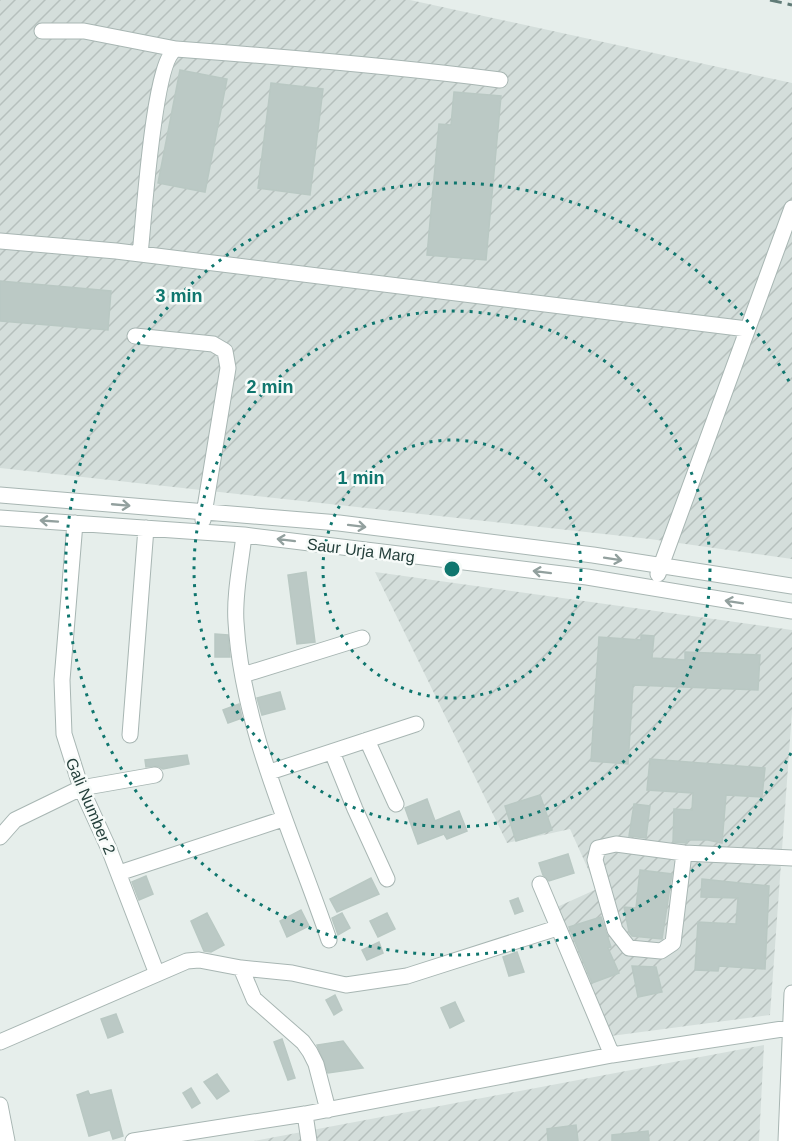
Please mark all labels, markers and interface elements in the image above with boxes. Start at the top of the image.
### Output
text: 3 min [155,286,203,306]
text: 2 min [246,377,294,397]
text: 1 min [337,468,385,488]
one-way arrow [111,500,131,511]
one-way arrow [40,515,60,526]
one-way arrow [347,520,367,531]
one-way arrow [276,535,296,546]
street label: Saur Urja Marg [306,535,416,566]
one-way arrow [603,553,622,564]
centre of rings [442,559,462,579]
one-way arrow [532,566,552,577]
one-way arrow [725,596,745,607]
street label: Gali Number 2 [63,755,119,857]

